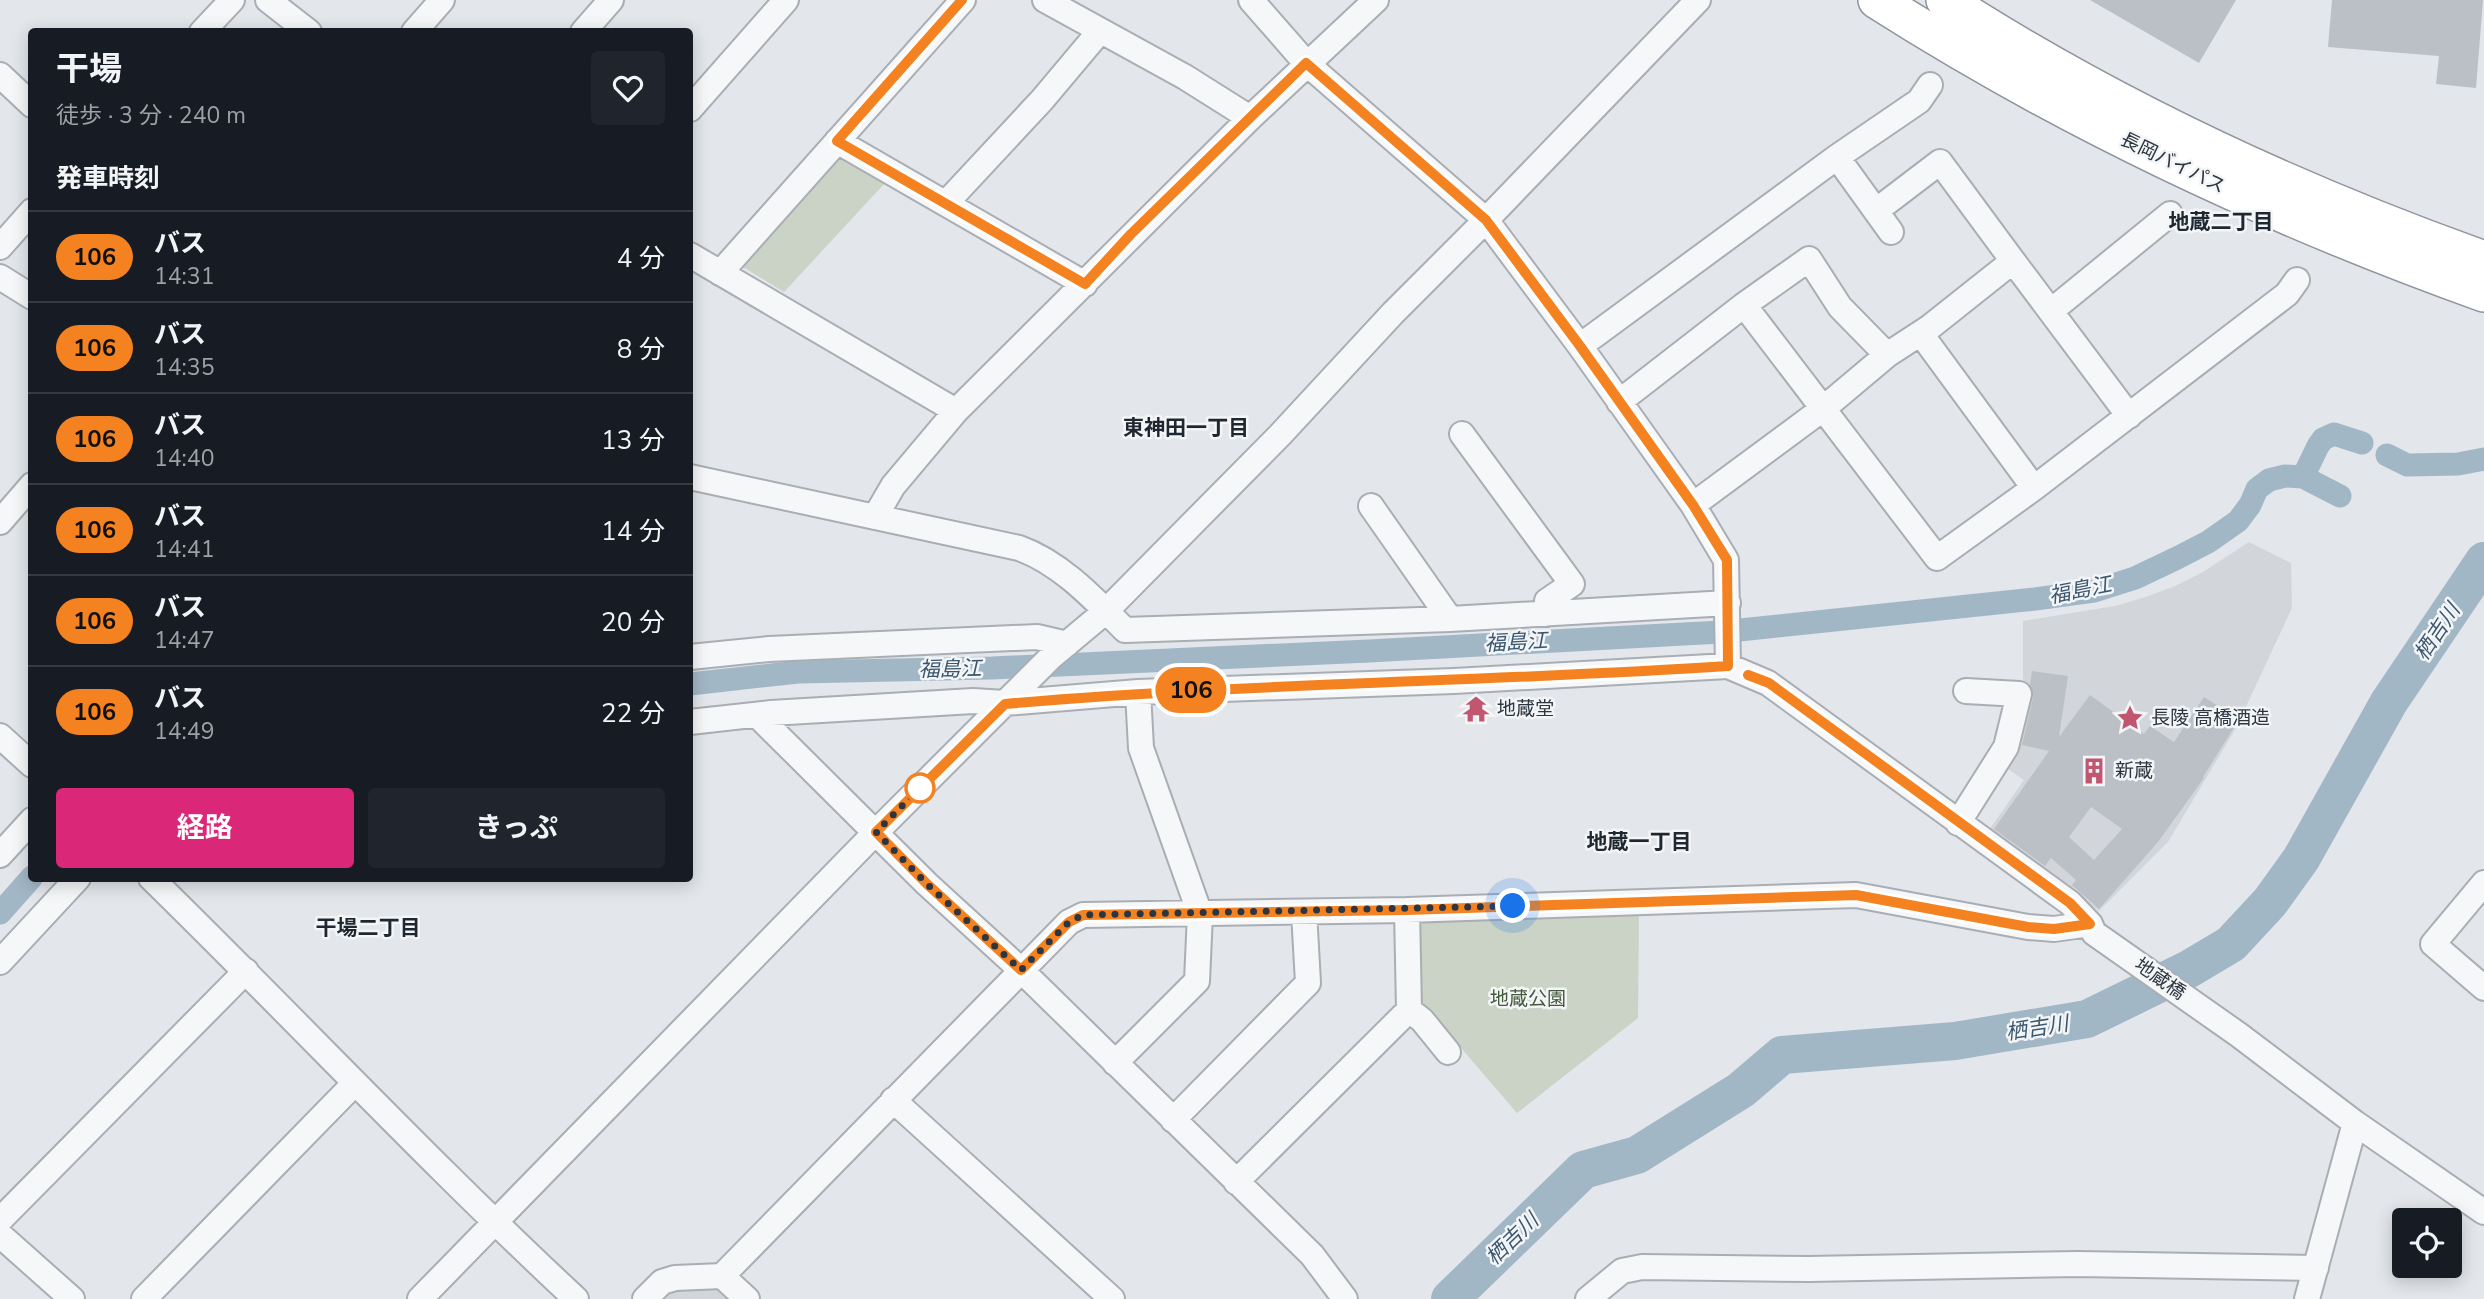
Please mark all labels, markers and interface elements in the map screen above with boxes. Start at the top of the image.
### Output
text: 干場 [56,47,122,92]
button: heart [591,51,665,125]
text: 徒歩 · 3 分 · 240 m [56,100,246,131]
street label: 長岡バイパス [2116,126,2230,200]
text: 発車時刻 [56,161,160,196]
district label: 地蔵二丁目 [2169,208,2274,236]
text: バス [154,226,206,261]
text: 106 [73,241,116,273]
text: 4 分 [617,241,665,276]
text: 14:31 [154,261,214,292]
text: バス [154,317,206,352]
text: 106 [73,332,116,364]
text: 8 分 [617,332,665,367]
text: 14:35 [154,352,214,383]
text: バス [154,408,206,443]
district label: 東神田一丁目 [1123,414,1249,442]
text: 106 [73,423,116,455]
text: 13 分 [601,423,665,458]
text: 14:40 [154,443,214,474]
text: バス [154,499,206,534]
text: 106 [73,514,116,546]
text: 14 分 [601,514,665,549]
text: 14:41 [154,534,214,565]
water label: 福島江 [2046,570,2116,610]
text: バス [154,590,206,625]
water label: 栖吉川 [2408,596,2467,666]
text: 106 [73,605,116,637]
text: 20 分 [601,605,665,640]
text: 14:47 [154,625,214,656]
water label: 福島江 [1484,626,1550,658]
water label: 福島江 [918,654,984,684]
line badge: 106 [1151,667,1231,713]
text: 106 [1169,674,1213,706]
text: バス [154,681,206,716]
temple icon: 地蔵堂 [1461,694,1491,724]
text: 106 [73,696,116,728]
text: 22 分 [601,696,665,731]
place label: 地蔵堂 [1497,696,1554,722]
place icon: 長陵 高橋酒造 [2115,703,2145,733]
place label: 長陵 高橋酒造 [2151,705,2270,731]
text: 14:49 [154,716,214,747]
building icon: 新蔵 [2079,756,2109,786]
place label: 新蔵 [2115,758,2153,784]
unlabelled marker [905,773,935,803]
button: 経路 [56,788,354,868]
button: きっぷ [368,788,665,868]
district label: 地蔵一丁目 [1587,828,1692,856]
your location [1495,888,1530,923]
district label: 干場二丁目 [316,914,421,942]
street label: 地蔵橋 [2129,952,2191,1006]
park label: 地蔵公園 [1490,986,1566,1012]
water label: 栖吉川 [2004,1009,2072,1047]
water label: 栖吉川 [1480,1206,1546,1271]
map controls [2392,1208,2462,1278]
button: locate [2392,1208,2462,1278]

